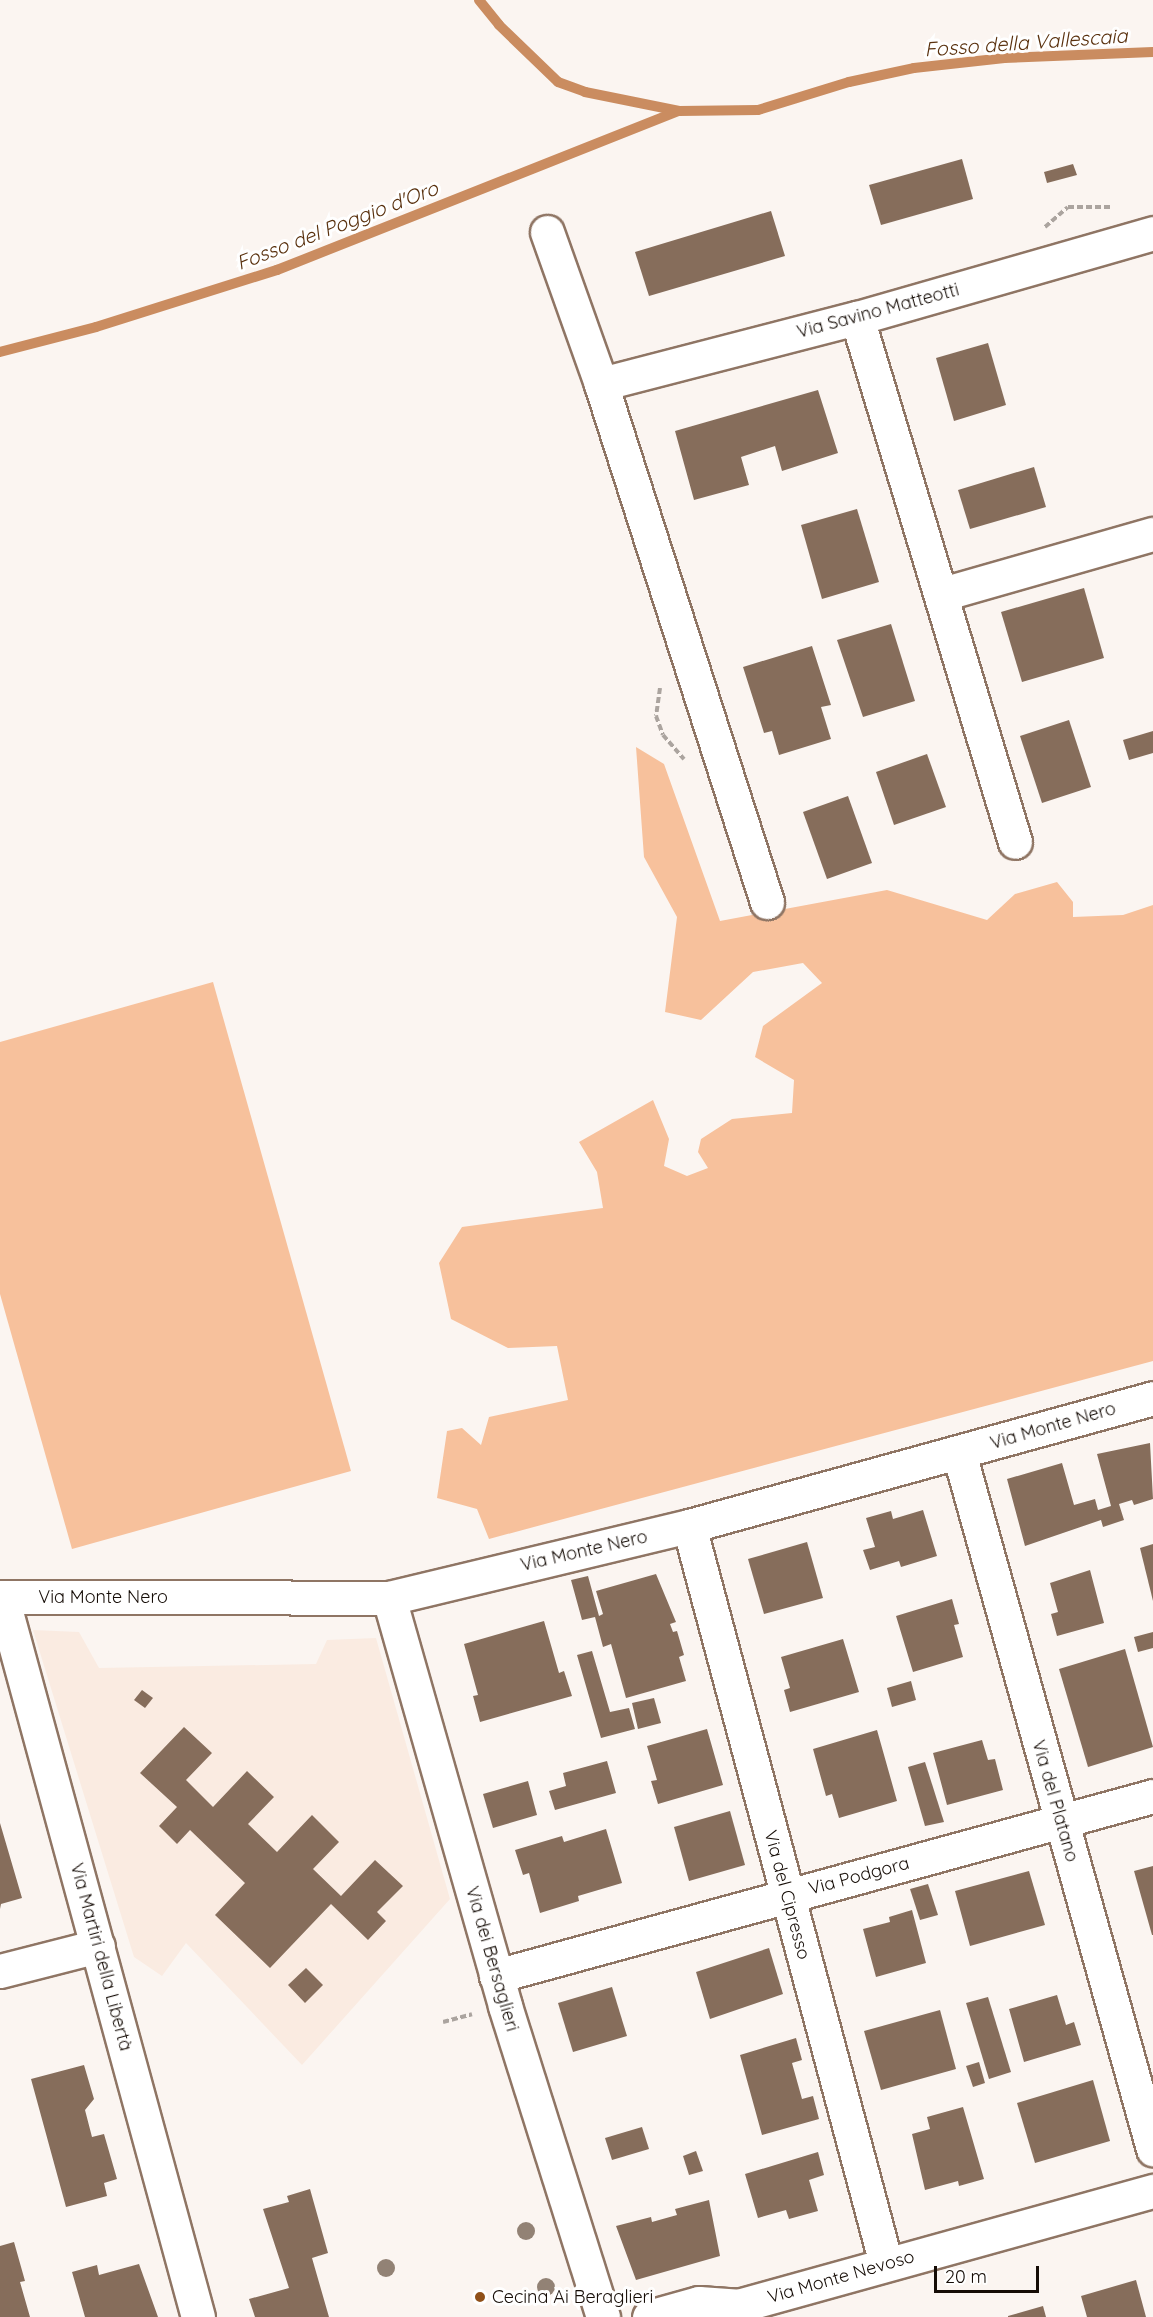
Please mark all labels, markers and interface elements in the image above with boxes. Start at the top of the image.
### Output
water label: Fosso della Vallescaia [924,23,1128,61]
water label: Fosso del Poggio d'Oro [233,175,441,275]
street label: Via Savino Matteotti [795,279,961,343]
street label: Via Monte Nero [988,1398,1118,1454]
street label: Via Monte Nero [518,1526,650,1576]
street label: Via Monte Nero [38,1586,168,1608]
street label: Via del Platano [1027,1738,1083,1864]
street label: Via del Cipresso [759,1828,815,1962]
street label: Via Podgora [806,1852,912,1900]
street label: Via Martiri della Libertà [66,1861,136,2053]
street label: Via dei Bersaglieri [461,1884,523,2034]
street label: Via Monte Nevoso [765,2246,917,2308]
scale bar [937,2254,1042,2292]
text: 20 m [945,2265,987,2288]
place label: Cecina Ai Beraglieri [492,2286,653,2308]
marker: Cecina Ai Beraglieri [473,2290,487,2304]

